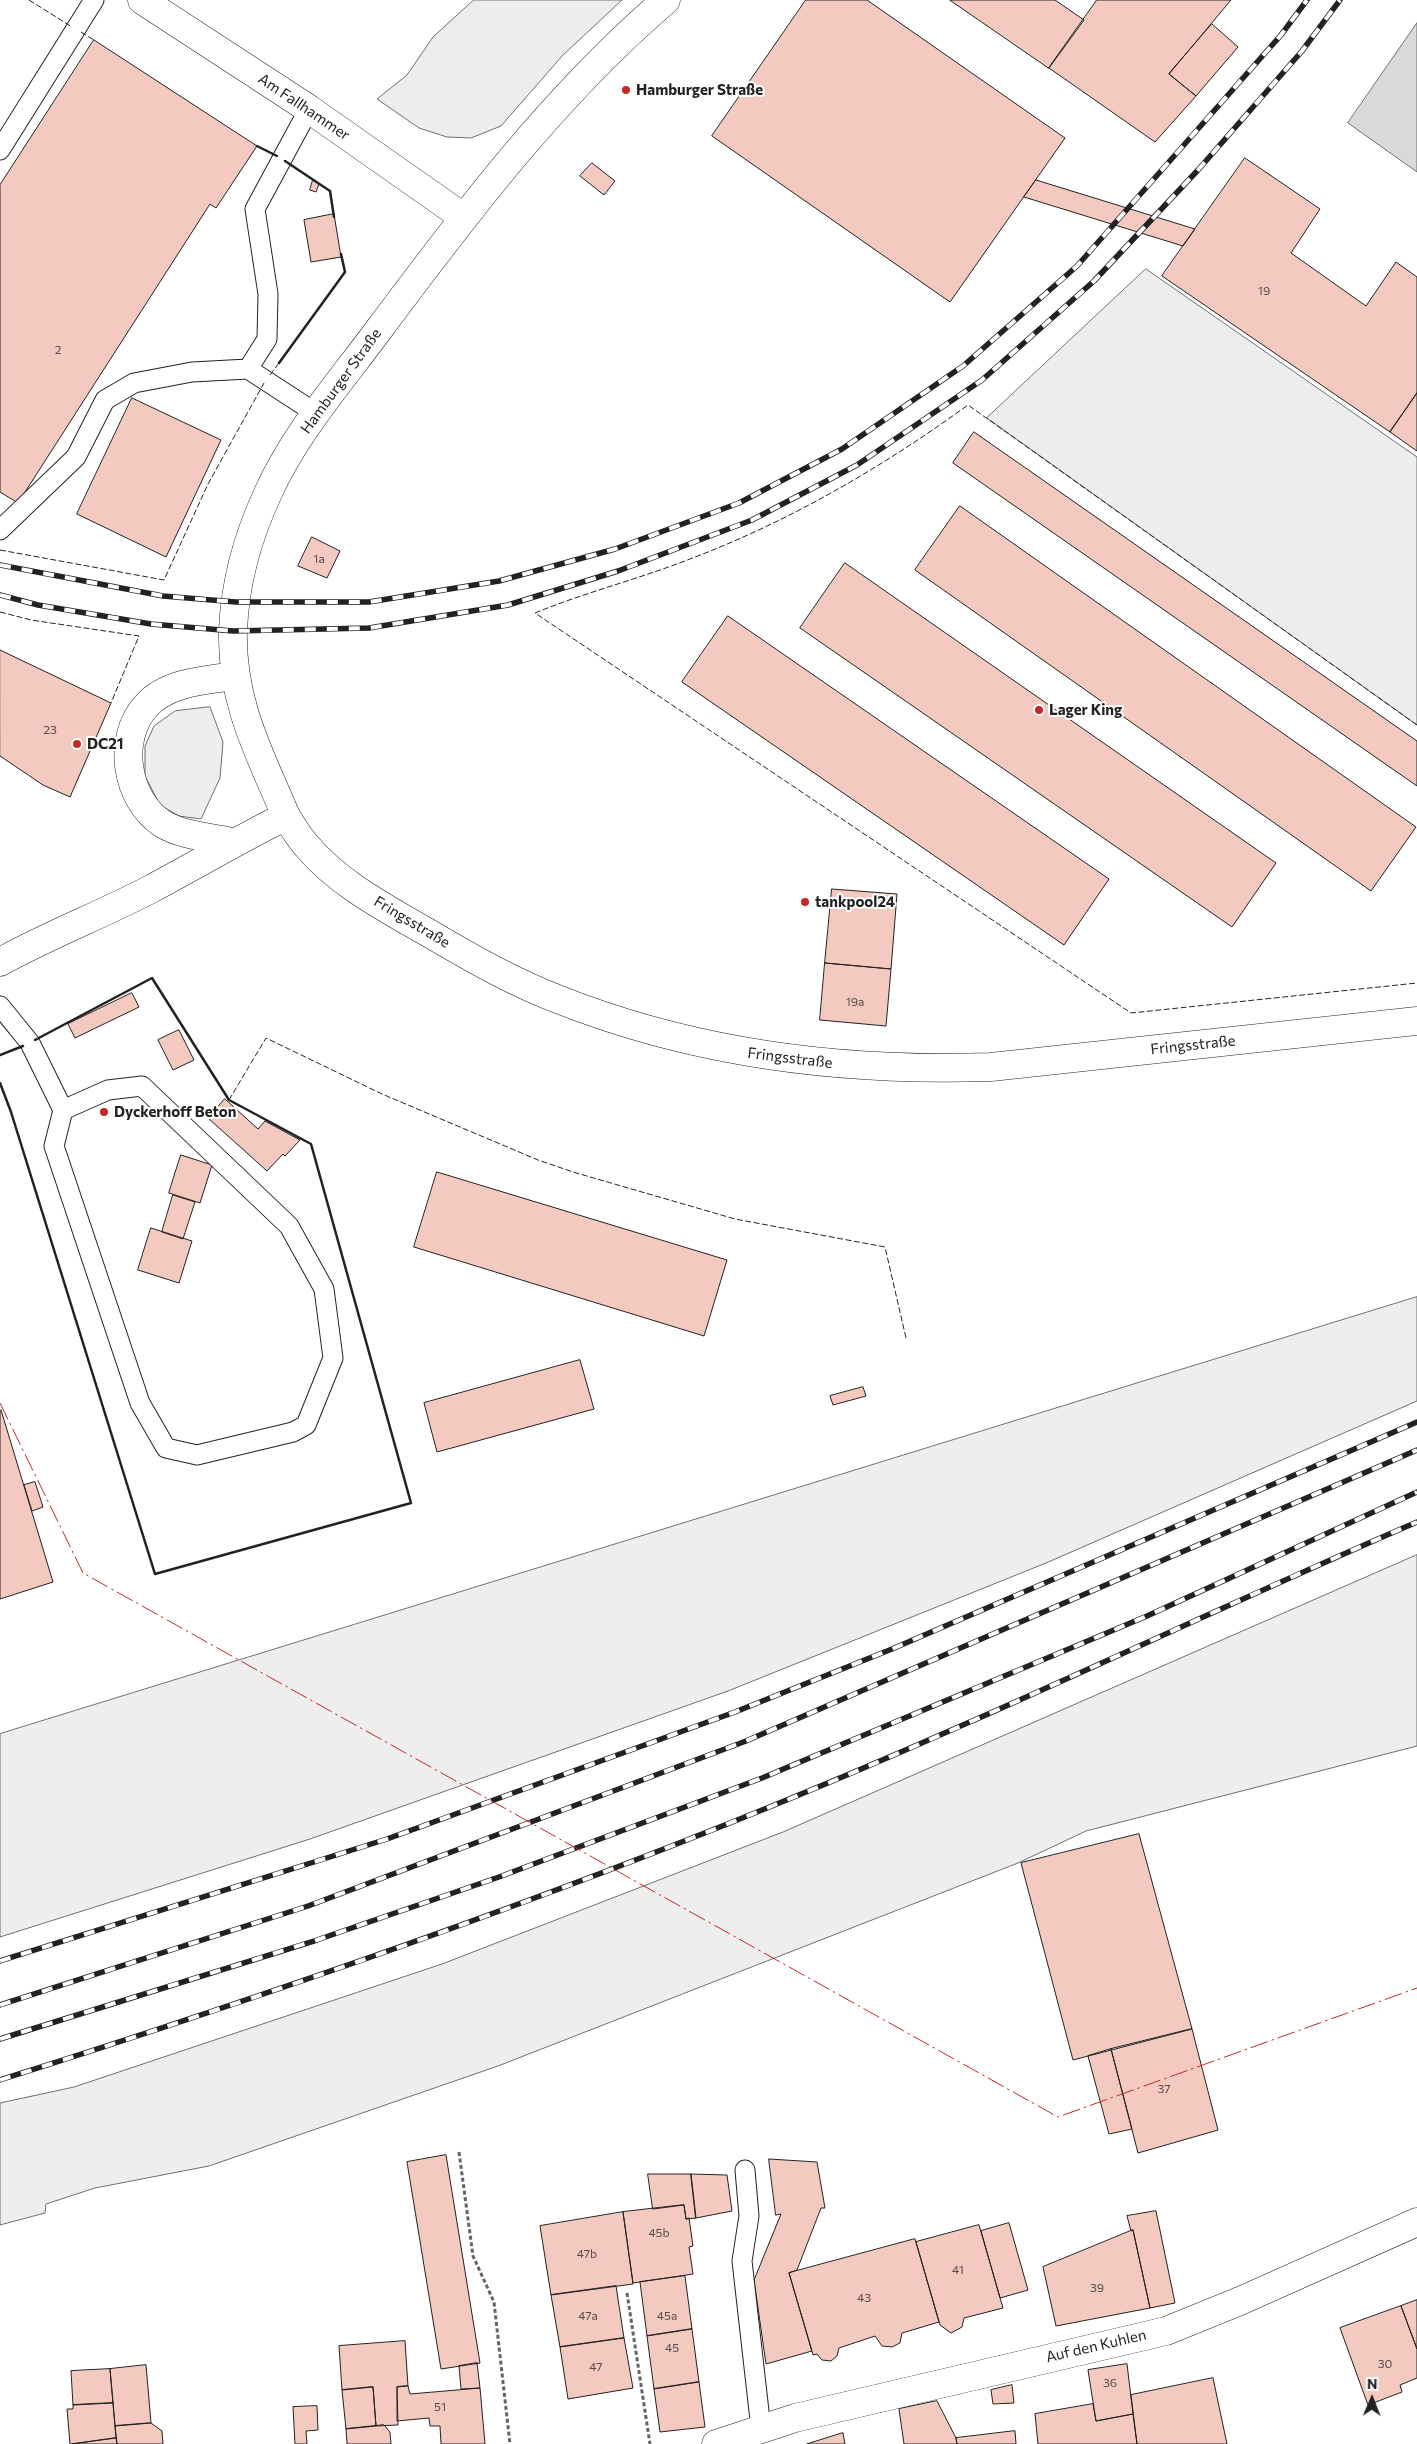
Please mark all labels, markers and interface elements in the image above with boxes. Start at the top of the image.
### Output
street label: Am Fallhammer [255,70,353,144]
place label: Hamburger Straße [636,81,763,99]
marker: Hamburger Straße [620,84,632,96]
house number: 19 [1258,284,1270,298]
street label: Hamburger Straße [297,325,385,437]
house number: 2 [55,343,61,357]
house number: 1a [313,552,325,566]
place label: Lager King [1049,701,1122,719]
marker: Lager King [1033,704,1045,716]
house number: 23 [43,723,57,737]
place label: DC21 [87,735,124,753]
marker: DC21 [71,738,83,750]
street label: Fringsstraße [371,892,453,952]
place label: tankpool24 [815,893,895,911]
marker: tankpool24 [799,896,811,908]
house number: 19a [846,995,864,1009]
street label: Fringsstraße [1150,1032,1236,1058]
street label: Fringsstraße [747,1044,833,1072]
place label: Dyckerhoff Beton [114,1103,237,1121]
marker: Dyckerhoff Beton [98,1106,110,1118]
house number: 37 [1157,2082,1171,2096]
house number: 45b [648,2226,670,2240]
house number: 47b [577,2247,597,2261]
house number: 41 [952,2263,964,2277]
house number: 39 [1090,2281,1104,2295]
house number: 43 [857,2291,871,2305]
house number: 47a [578,2309,598,2323]
house number: 45a [657,2309,677,2323]
street label: Auf den Kuhlen [1044,2326,1148,2366]
house number: 45 [665,2341,679,2355]
house number: 30 [1378,2357,1392,2371]
house number: 47 [589,2360,603,2374]
north arrow [1347,2374,1397,2424]
text: N [1367,2375,1378,2392]
house number: 36 [1103,2376,1117,2390]
house number: 51 [434,2400,446,2414]

